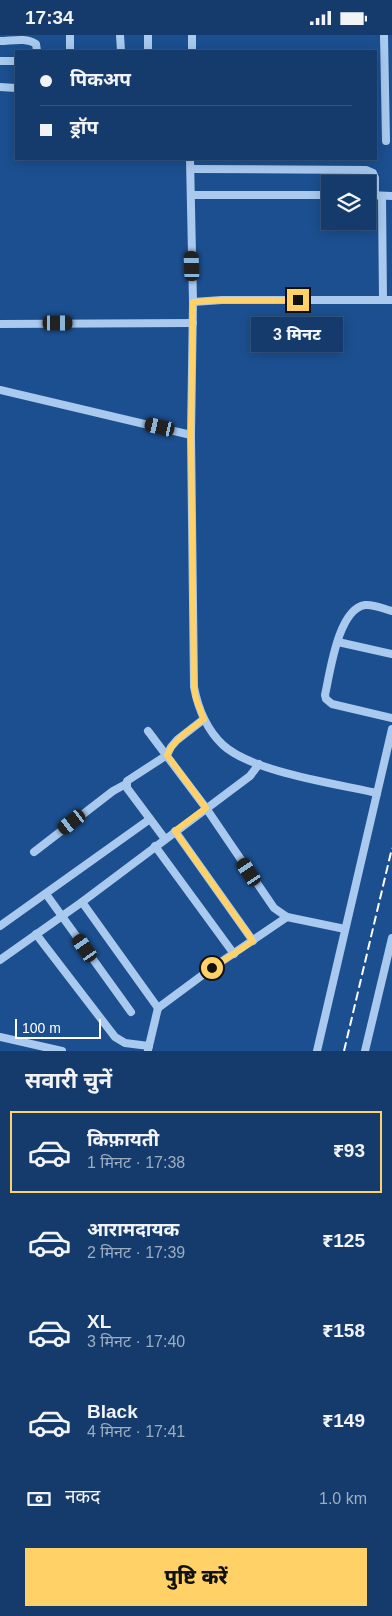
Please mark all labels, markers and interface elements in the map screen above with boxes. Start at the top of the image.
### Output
text: 17:34 [25,7,74,28]
text: पिकअप [70,69,131,90]
text: ड्रॉप [70,117,98,138]
map controls [321,175,376,230]
button: layers [321,175,376,230]
car [183,251,200,281]
route end [287,289,309,311]
car [43,316,73,331]
callout: 3 मिनट [252,317,344,353]
text: 3 मिनट [273,326,321,343]
car [143,416,176,438]
car [55,807,88,837]
car [234,855,263,889]
car [70,931,99,965]
route start [201,957,223,979]
scale bar [15,1016,101,1039]
text: 100 m [22,1020,61,1036]
text: सवारी चुनें [25,1068,112,1093]
text: किफ़ायती [87,1129,159,1150]
icon: car [27,1130,72,1175]
text: ₹93 [333,1140,365,1161]
text: 1 मिनट · 17:38 [87,1154,185,1171]
text: आरामदायक [87,1219,179,1240]
icon: car [27,1220,72,1265]
text: ₹125 [322,1230,365,1251]
text: 2 मिनट · 17:39 [87,1244,185,1261]
icon: car [27,1310,72,1355]
text: XL [87,1311,111,1332]
text: ₹158 [322,1320,365,1341]
text: 3 मिनट · 17:40 [87,1333,185,1350]
icon: car [27,1400,72,1445]
text: Black [87,1401,138,1422]
text: ₹149 [322,1410,365,1431]
text: 4 मिनट · 17:41 [87,1423,185,1440]
icon: cash [25,1485,53,1513]
text: नकद [65,1486,100,1507]
text: 1.0 km [319,1490,367,1507]
button: पुष्टि करें [25,1548,367,1606]

